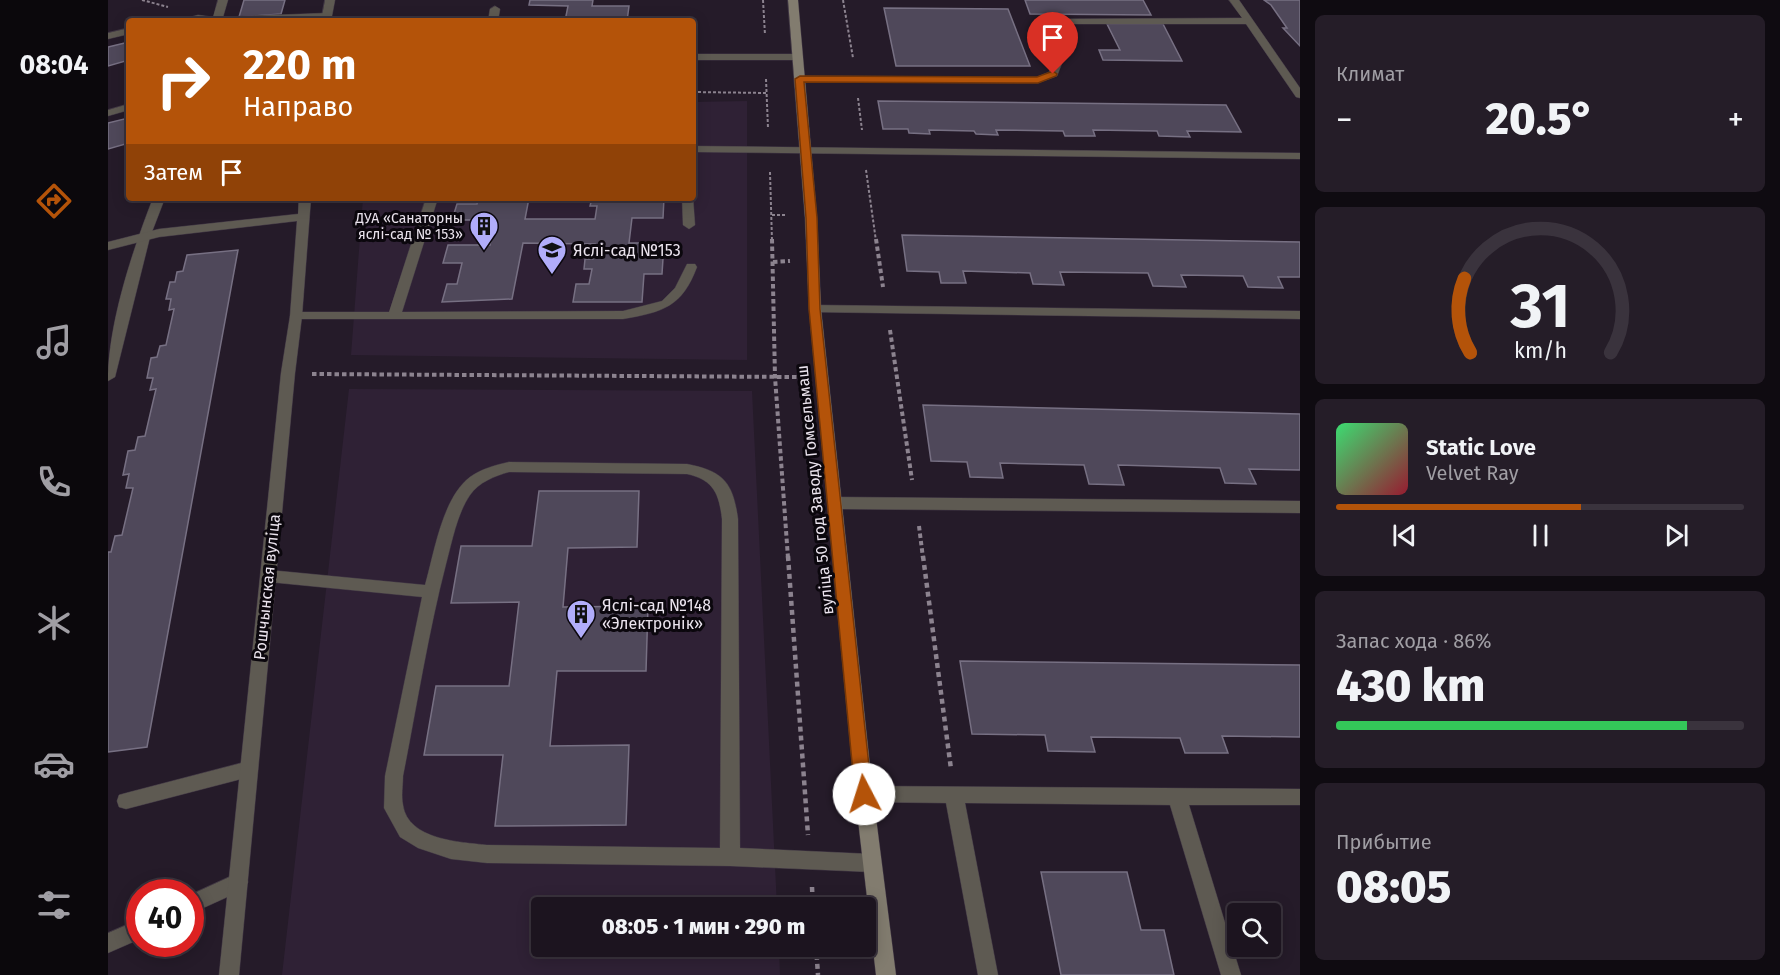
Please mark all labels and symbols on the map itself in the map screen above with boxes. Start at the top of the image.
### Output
pin [1027,12,1078,74]
place label: ДУА «Санаторны яслі-сад № 153» [355,210,463,243]
building icon: ДУА «Санаторны яслі-сад № 153» [468,210,500,252]
school or university icon: Яслі-сад №153 [536,234,568,276]
place label: Яслі-сад №153 [573,241,681,260]
street label: вуліца 50 год Заводу Гомсельмаш [792,364,838,616]
street label: Рошчынская вуліца [250,513,284,661]
place label: Яслі-сад №148 «Электронік» [602,596,711,633]
building icon: Яслі-сад №148 «Электронік» [565,598,597,640]
position arrow [832,762,896,826]
speed limit sign: 40 [126,879,204,957]

